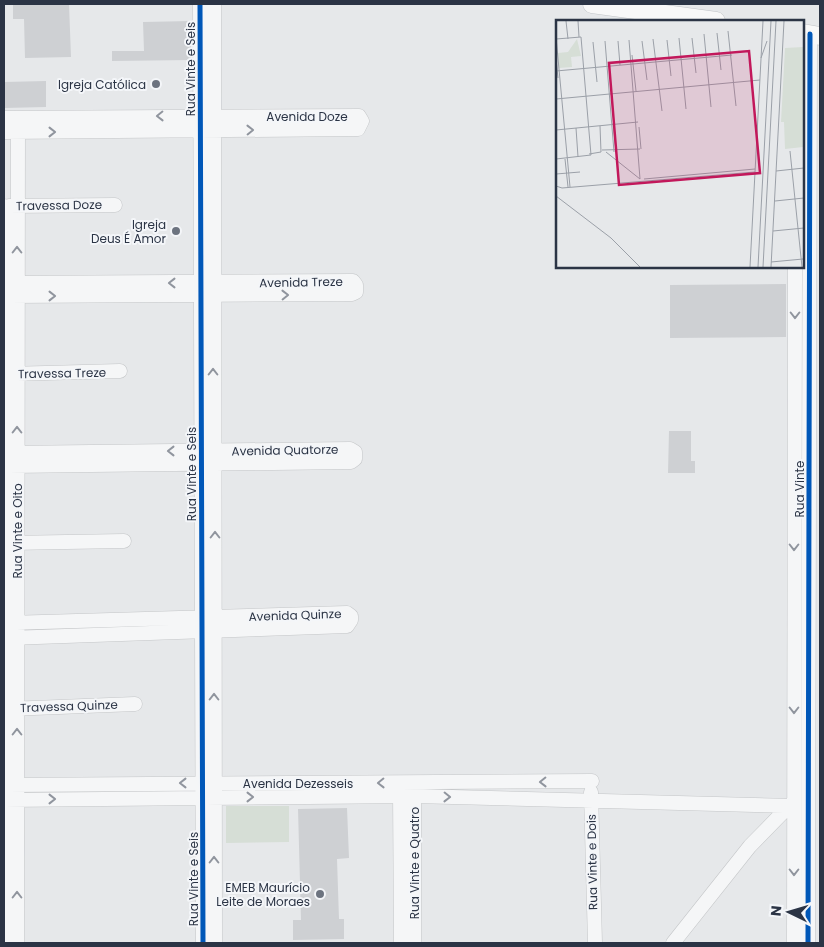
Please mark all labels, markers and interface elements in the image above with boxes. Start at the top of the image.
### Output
inset map [556,20,804,268]
street label: Rua Vinte e Seis [182,22,199,116]
place label: Igreja Católica [58,76,146,93]
marker: Igreja Católica [150,78,162,90]
street label: Avenida Doze [266,108,348,125]
one-way arrow [156,111,164,121]
one-way arrow [246,125,254,135]
one-way arrow [49,127,57,137]
street label: Travessa Doze [16,196,102,214]
place label: Igreja Deus É Amor [91,216,167,247]
marker: Igreja Deus É Amor [170,225,182,237]
one-way arrow [12,245,22,253]
street label: Avenida Treze [259,273,343,291]
one-way arrow [168,278,176,288]
one-way arrow [282,290,289,300]
one-way arrow [49,291,57,301]
one-way arrow [790,312,800,319]
street label: Travessa Treze [18,364,106,382]
one-way arrow [208,368,218,376]
one-way arrow [12,425,22,433]
street label: Rua Vinte e Seis [183,427,200,521]
street label: Avenida Quatorze [231,441,339,459]
one-way arrow [167,446,174,456]
street label: Rua Vinte [791,461,808,517]
street label: Rua Vinte e Oito [9,483,26,579]
one-way arrow [210,530,220,538]
one-way arrow [789,544,799,552]
street label: Avenida Quinze [248,605,342,625]
one-way arrow [209,693,219,700]
street label: Travessa Quinze [20,696,118,716]
one-way arrow [789,706,799,714]
one-way arrow [12,728,22,736]
street label: Avenida Dezesseis [243,775,353,792]
one-way arrow [539,777,546,787]
one-way arrow [179,778,186,788]
one-way arrow [376,778,384,789]
one-way arrow [246,792,254,802]
one-way arrow [444,792,452,802]
one-way arrow [49,794,57,804]
street label: Rua Vinte e Quatro [406,806,423,919]
street label: Rua Vinte e Dois [583,814,601,910]
street label: Rua Vinte e Seis [185,832,202,926]
one-way arrow [209,855,219,863]
one-way arrow [789,869,799,877]
place label: EMEB Maurício Leite de Moraes [216,879,310,910]
north arrow [764,887,814,937]
marker: EMEB Maurício Leite de Moraes [314,888,326,900]
one-way arrow [12,890,22,898]
text: N [766,905,786,917]

